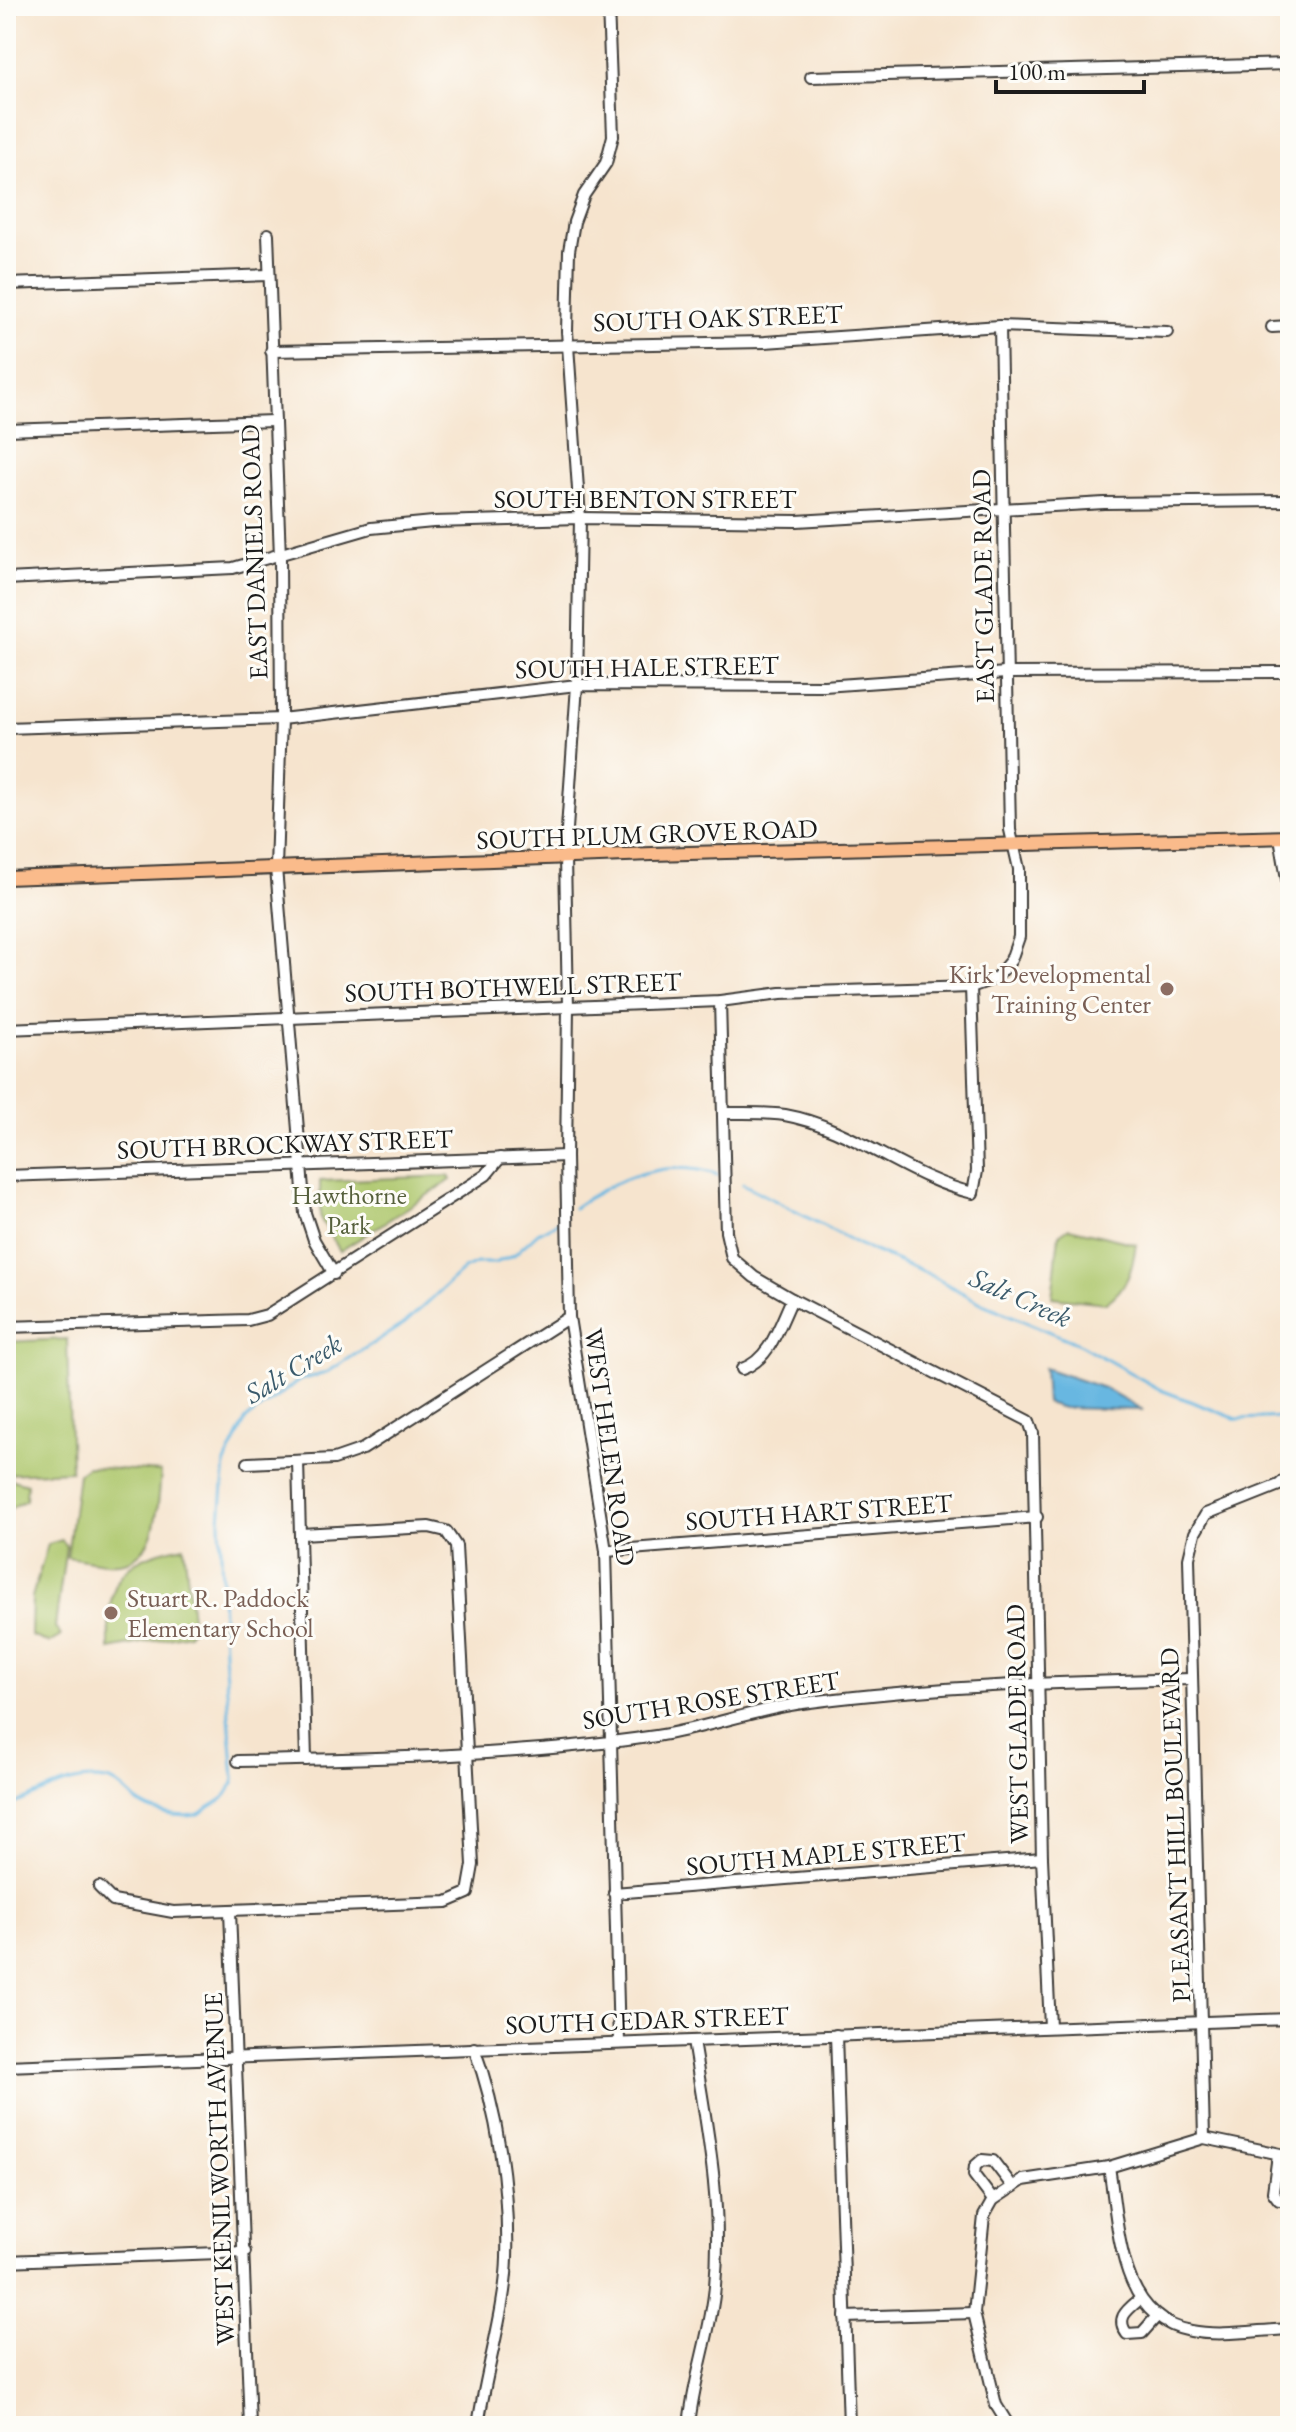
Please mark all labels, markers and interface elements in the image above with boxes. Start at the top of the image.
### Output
scale bar [996,44,1144,94]
text: 100 m [1008,56,1066,87]
street label: SOUTH OAK STREET [593,297,844,339]
street label: EAST DANIELS ROAD [233,424,275,680]
street label: EAST GLADE ROAD [964,469,1002,703]
street label: SOUTH BENTON STREET [494,482,797,516]
street label: SOUTH HALE STREET [515,648,780,686]
street label: SOUTH PLUM GROVE ROAD [476,811,818,857]
place label: Kirk Developmental Training Center [949,957,1151,1021]
street label: SOUTH BOTHWELL STREET [344,964,682,1010]
marker: Kirk Developmental Training Center [1158,980,1176,998]
street label: SOUTH BROCKWAY STREET [116,1121,454,1167]
park label: Hawthorne Park [291,1178,407,1242]
water label: Salt Creek [964,1258,1078,1335]
water label: Salt Creek [237,1325,349,1412]
street label: WEST HELEN ROAD [576,1326,644,1568]
street label: SOUTH HART STREET [685,1486,954,1538]
place label: Stuart R. Paddock Elementary School [127,1581,314,1645]
marker: Stuart R. Paddock Elementary School [102,1604,120,1622]
street label: WEST GLADE ROAD [998,1604,1036,1844]
street label: PLEASANT HILL BOULEVARD [1152,1647,1198,2003]
street label: SOUTH ROSE STREET [580,1663,843,1737]
street label: SOUTH MAPLE STREET [685,1825,968,1883]
street label: WEST KENILWORTH AVENUE [196,1991,242,2346]
street label: SOUTH CEDAR STREET [505,1998,790,2042]

